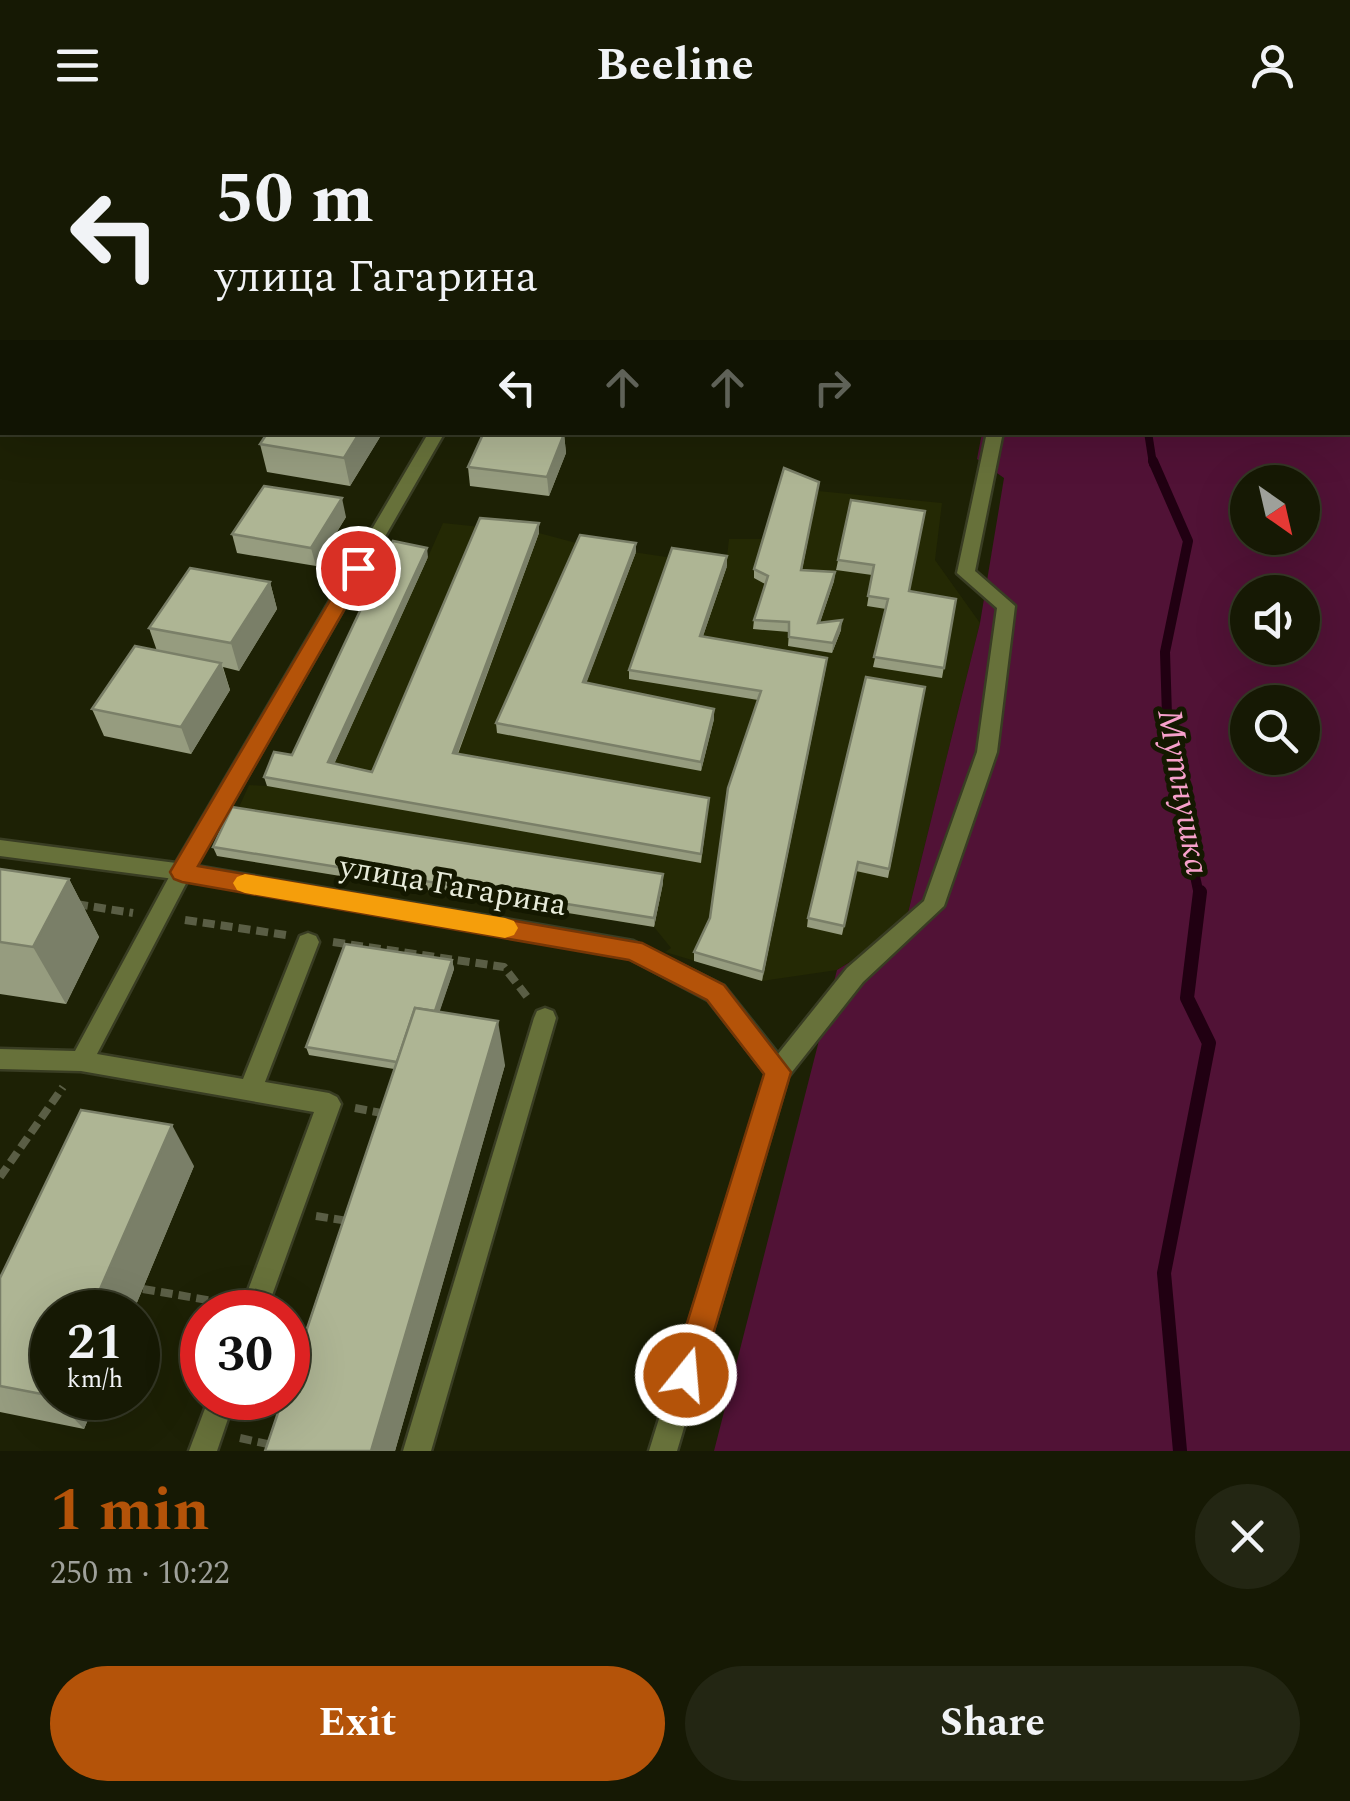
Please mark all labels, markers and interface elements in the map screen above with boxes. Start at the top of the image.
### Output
text: Beeline [596,31,754,100]
icon: menu [50,38,105,93]
icon: person [1245,38,1300,93]
text: 50 m [215,147,374,253]
icon: left [50,170,180,300]
text: улица Гагарина [215,243,538,312]
icon: left [490,360,545,415]
icon: ahead [595,360,650,415]
icon: ahead [700,360,755,415]
icon: right [805,360,860,415]
north arrow [1230,465,1320,555]
map controls [1230,465,1320,775]
pin [316,526,401,611]
icon: arrive [331,541,386,596]
button: sound [1230,575,1320,665]
button: search [1230,685,1320,775]
water label: Мутнушка [1142,705,1224,880]
street label: улица Гагарина [335,842,571,930]
speed limit sign: 30 [180,1290,310,1420]
text: 21 [67,1305,123,1381]
position arrow [634,1323,738,1427]
text: km/h [67,1361,123,1399]
text: 1 min [50,1465,210,1557]
button: close [1195,1484,1300,1589]
text: 250 m · 10:22 [50,1549,230,1598]
button: Exit [50,1666,665,1781]
button: Share [685,1666,1300,1781]

